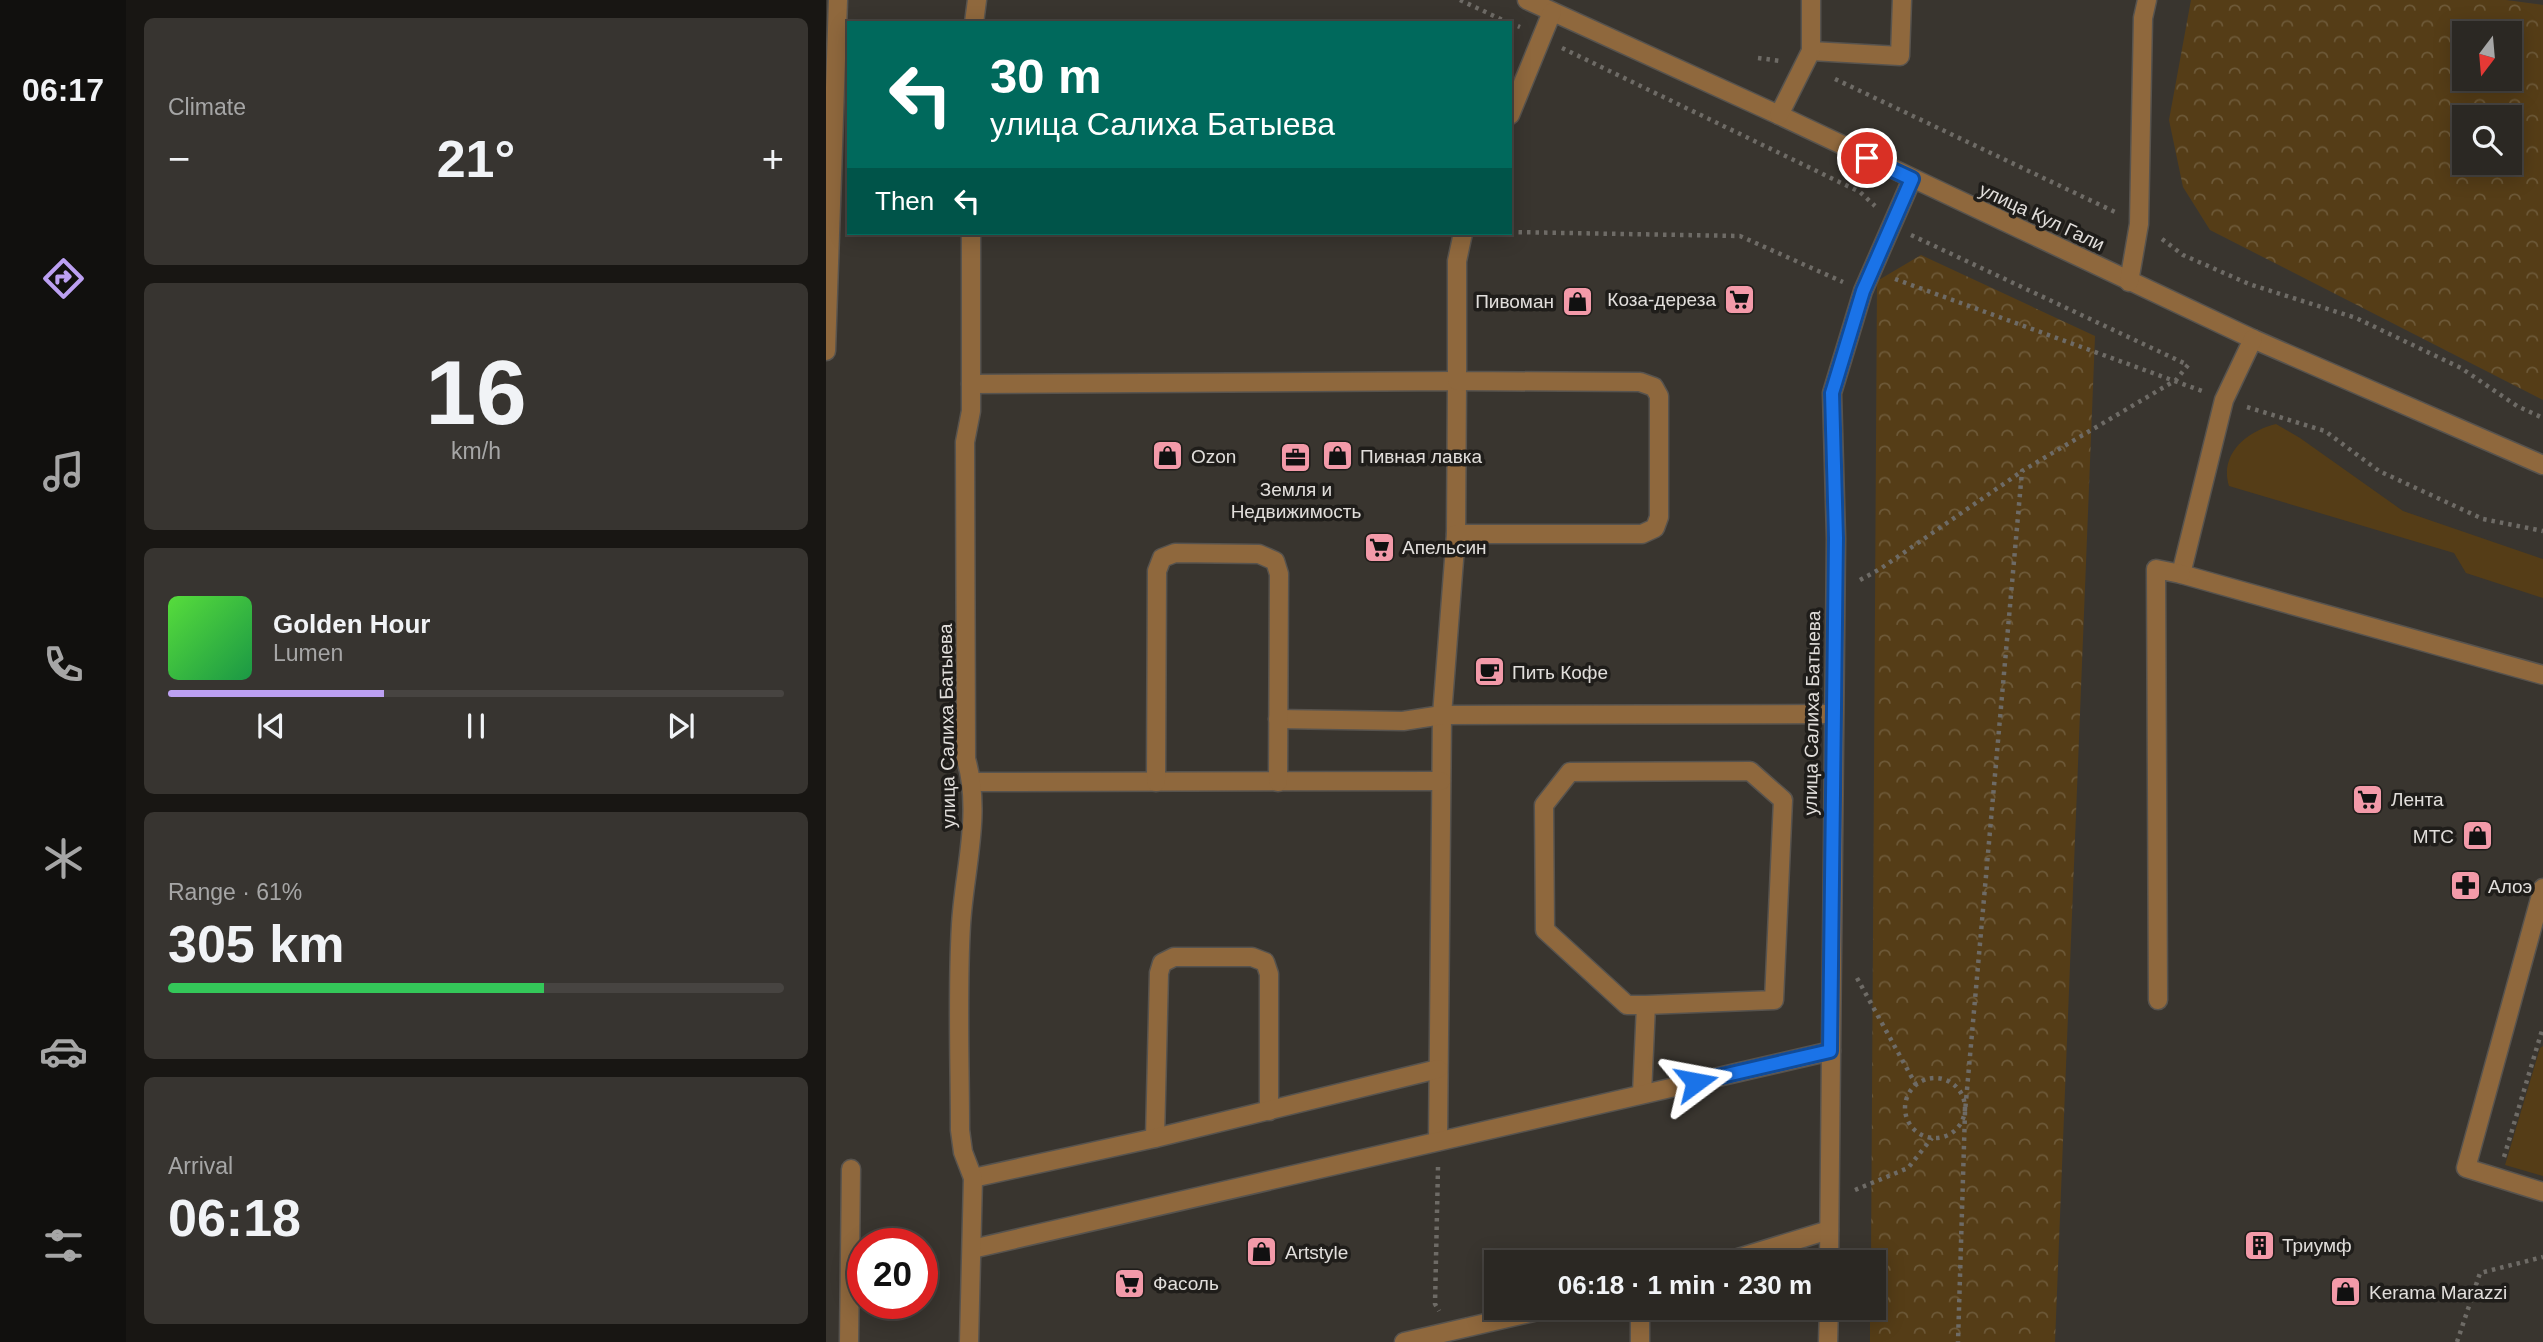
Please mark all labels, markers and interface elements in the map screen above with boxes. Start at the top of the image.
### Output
north arrow [2452,21,2522,91]
map controls [2452,21,2522,175]
icon: left [875,49,966,140]
text: 30 m [990,49,1102,103]
text: 06:17 [22,72,104,108]
text: Climate [168,94,246,120]
button: search [2452,105,2522,175]
text: улица Салиха Батыева [990,106,1335,142]
pin [1837,128,1897,188]
text: 21° [437,130,515,188]
text: − [168,138,190,180]
text: + [762,138,784,180]
icon: arrive [1848,139,1886,177]
street label: улица Кул Гали [1976,179,2108,255]
icon: left [948,182,986,220]
text: Then [875,186,934,216]
icon: directions [39,254,88,303]
supermarket icon: Коза-дереза [1722,282,1756,316]
shop icon: Пивоман [1560,284,1594,318]
place label: Коза-дереза [1607,289,1716,310]
place label: Пивоман [1475,291,1554,312]
text: 16 [425,342,527,443]
text: km/h [451,438,501,464]
shop icon: Ozon [1151,439,1185,473]
shop icon: Пивная лавка [1320,439,1354,473]
office icon: Земля и Недвижимость [1279,441,1313,475]
place label: Ozon [1191,446,1236,467]
place label: Пивная лавка [1360,446,1482,467]
icon: music [39,447,88,496]
place label: Земля и Недвижимость [1231,479,1361,522]
supermarket icon: Апельсин [1362,530,1396,564]
place label: Апельсин [1402,537,1487,558]
text: Golden Hour [273,609,430,639]
street label: улица Салиха Батыева [1800,610,1824,816]
street label: улица Салиха Батыева [935,623,959,829]
icon: phone [39,640,88,689]
text: Lumen [273,640,343,666]
cafe icon: Пить Кофе [1472,655,1506,689]
place label: Пить Кофе [1512,662,1608,683]
icon: previous [252,707,290,745]
icon: pause [457,707,495,745]
icon: next [662,707,700,745]
supermarket icon: Лента [2351,782,2385,816]
place label: Лента [2391,789,2444,810]
shop icon: МТС [2460,819,2494,853]
place label: МТС [2413,826,2454,847]
icon: climate [39,834,88,883]
pharmacy icon: Алоэ [2448,869,2482,903]
place label: Алоэ [2488,876,2532,897]
text: Range · 61% [168,879,302,905]
text: 305 km [168,915,344,973]
icon: car [39,1027,88,1076]
position arrow [1659,1045,1733,1119]
text: Arrival [168,1153,233,1179]
text: 06:18 [168,1189,301,1247]
icon: filters [39,1221,88,1270]
speed limit sign: 20 [847,1228,938,1319]
building icon: Триумф [2242,1228,2276,1262]
shop icon: Artstyle [1245,1235,1279,1269]
place label: Триумф [2282,1235,2352,1256]
place label: Artstyle [1285,1242,1348,1263]
supermarket icon: Фасоль [1113,1266,1147,1300]
text: 06:18 · 1 min · 230 m [1558,1270,1812,1300]
place label: Фасоль [1153,1273,1219,1294]
shop icon: Kerama Marazzi [2329,1275,2363,1309]
place label: Kerama Marazzi [2369,1282,2507,1303]

